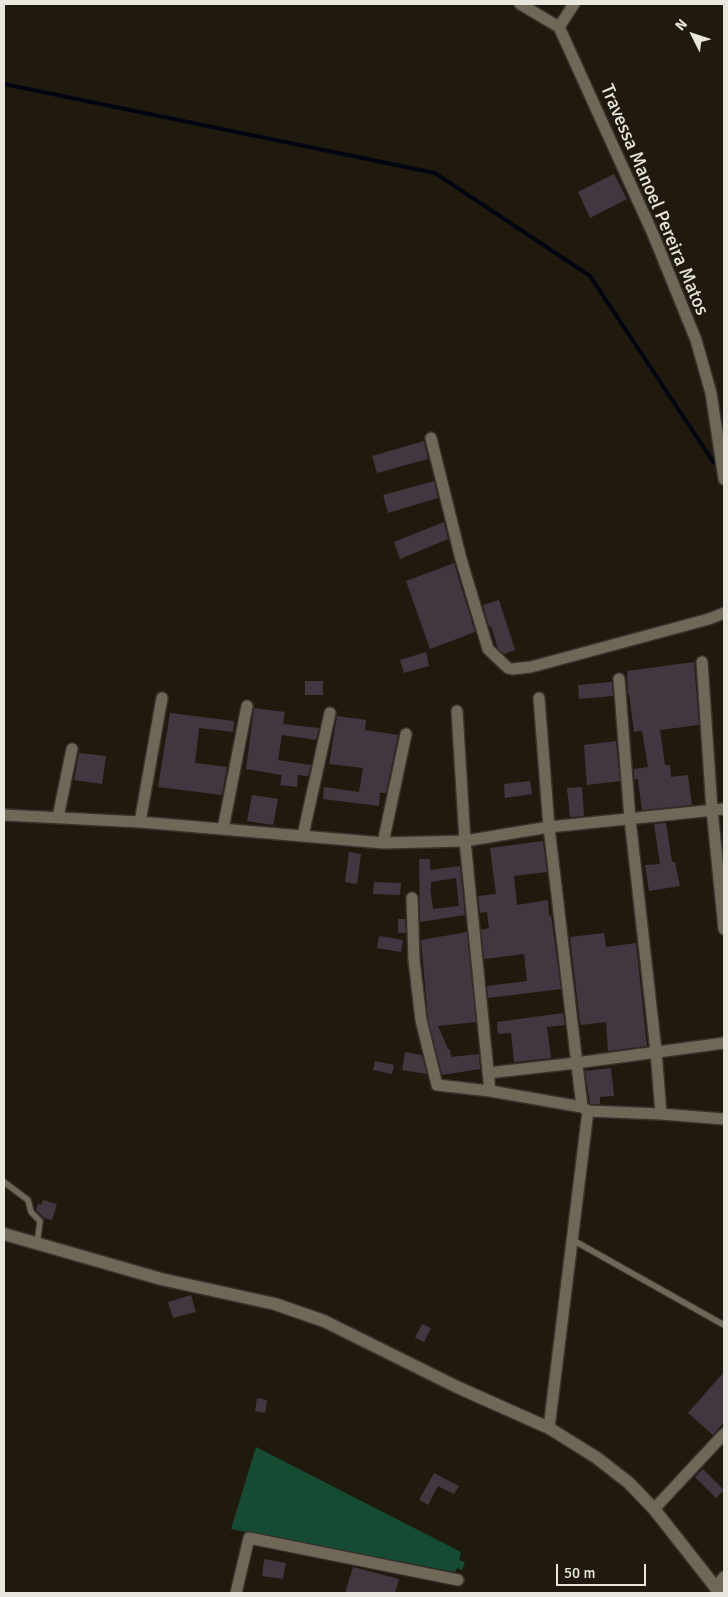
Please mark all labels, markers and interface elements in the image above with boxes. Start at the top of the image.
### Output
north arrow [668,10,718,60]
text: N [672,16,691,34]
street label: Travessa Manoel Pereira Matos [595,81,713,319]
scale bar [558,1554,648,1586]
text: 50 m [564,1564,595,1582]

